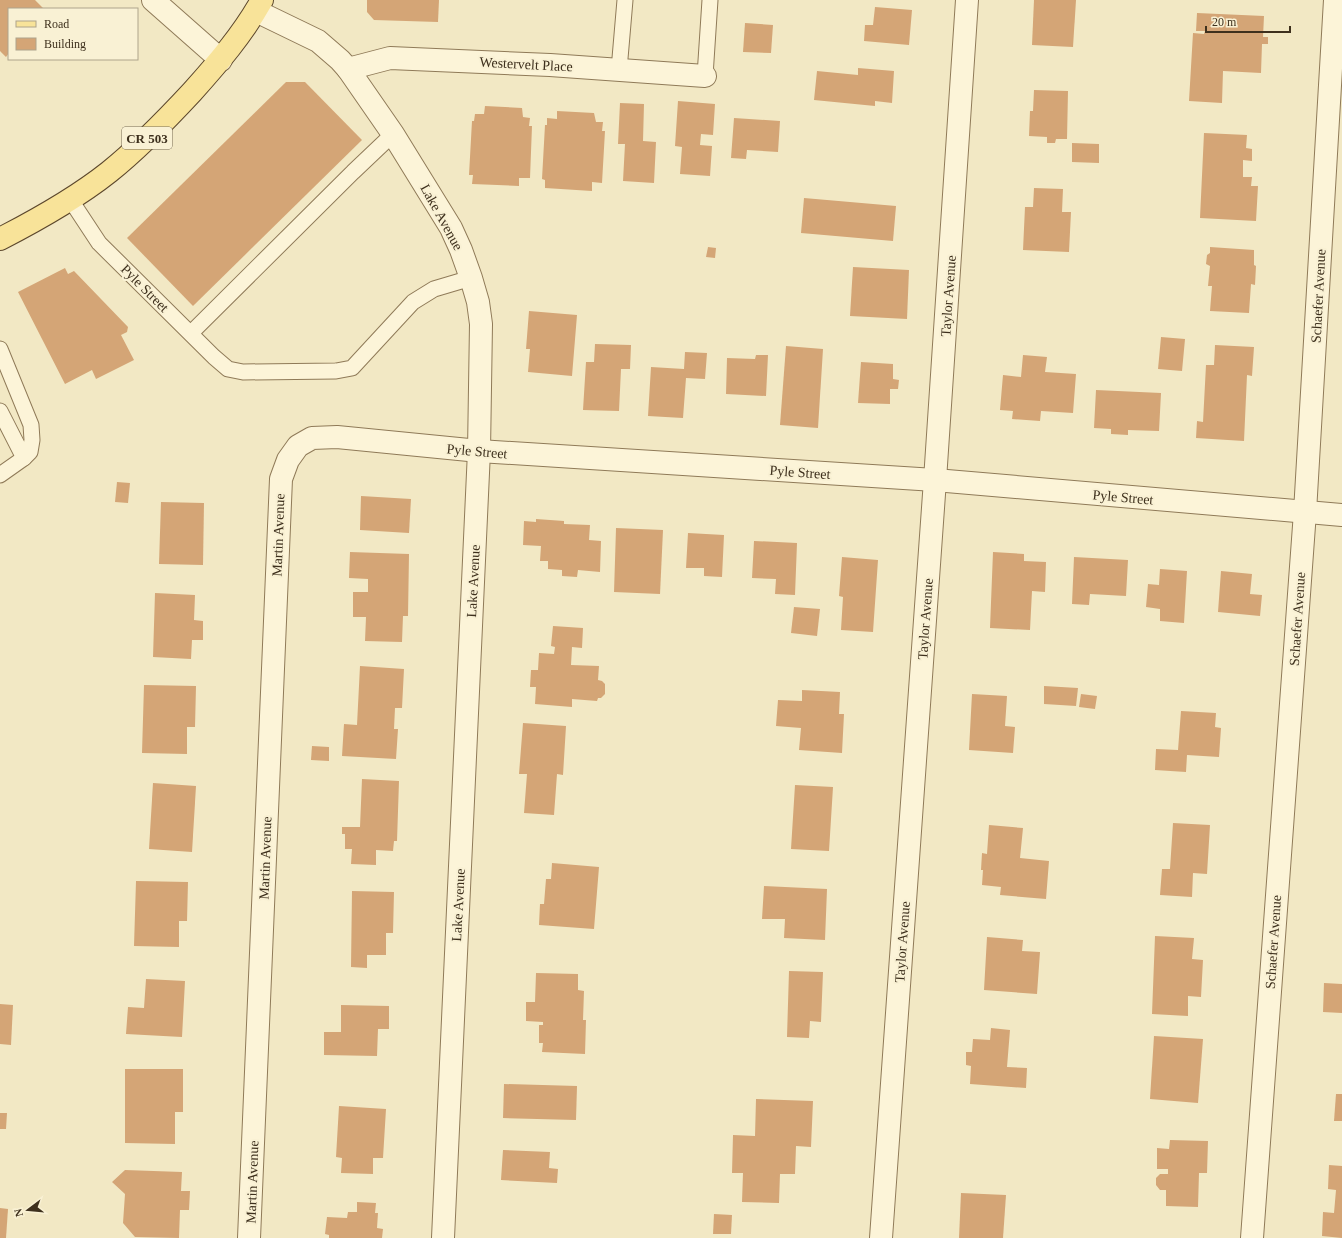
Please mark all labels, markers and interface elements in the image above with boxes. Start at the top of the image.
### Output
legend [8,8,138,60]
scale bar [1206,8,1290,34]
text: 20 m [1212,15,1237,29]
text: Road [44,17,69,31]
text: Building [44,37,86,51]
street label: Westervelt Place [479,55,573,74]
road number: CR 503 [122,127,172,149]
street label: Lake Avenue [417,182,466,253]
street label: Schaefer Avenue [1309,249,1328,343]
street label: Taylor Avenue [938,255,959,337]
street label: Pyle Street [118,261,172,315]
street label: Pyle Street [446,441,508,462]
street label: Pyle Street [769,463,831,482]
street label: Pyle Street [1092,487,1154,508]
street label: Martin Avenue [270,493,287,577]
street label: Lake Avenue [464,544,483,618]
street label: Schaefer Avenue [1287,572,1308,667]
street label: Taylor Avenue [915,578,936,660]
street label: Martin Avenue [257,816,274,900]
street label: Lake Avenue [449,868,468,942]
street label: Schaefer Avenue [1263,895,1284,990]
street label: Taylor Avenue [892,901,913,983]
street label: Martin Avenue [244,1140,261,1224]
north arrow [8,1190,48,1230]
text: N [12,1207,25,1218]

